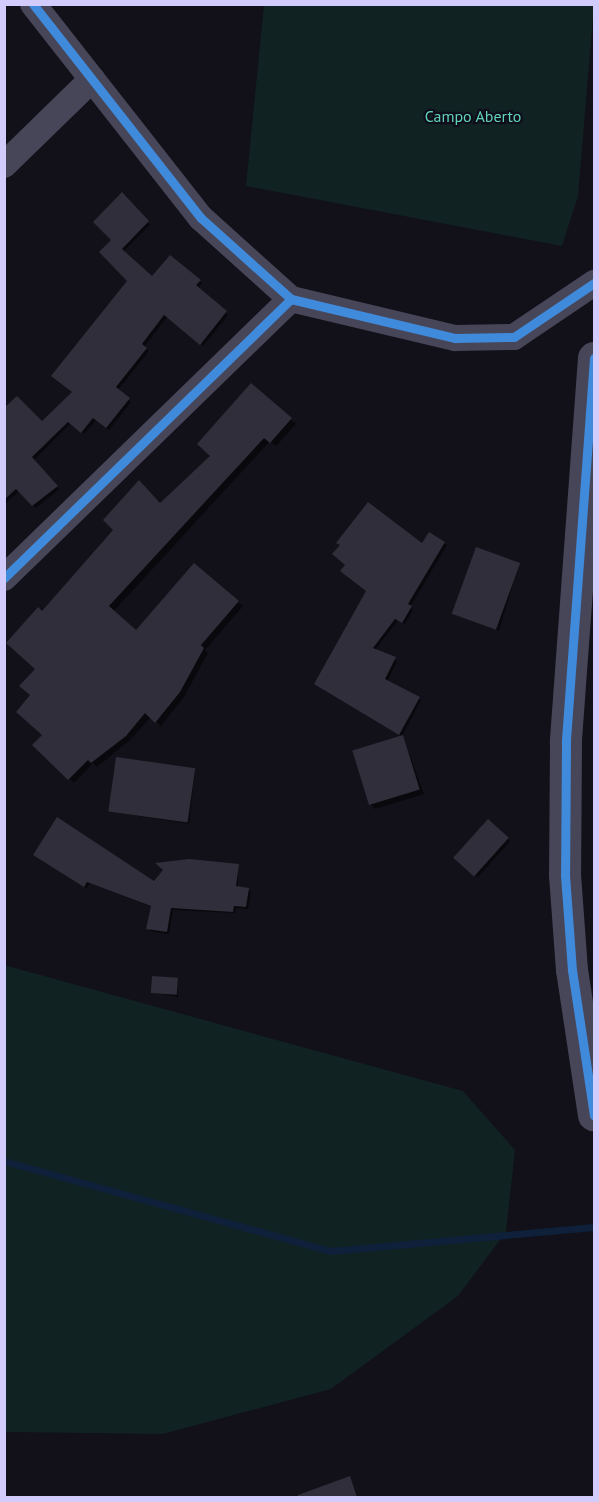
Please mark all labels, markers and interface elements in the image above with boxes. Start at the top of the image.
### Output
park label: Campo Aberto [424,106,522,126]

